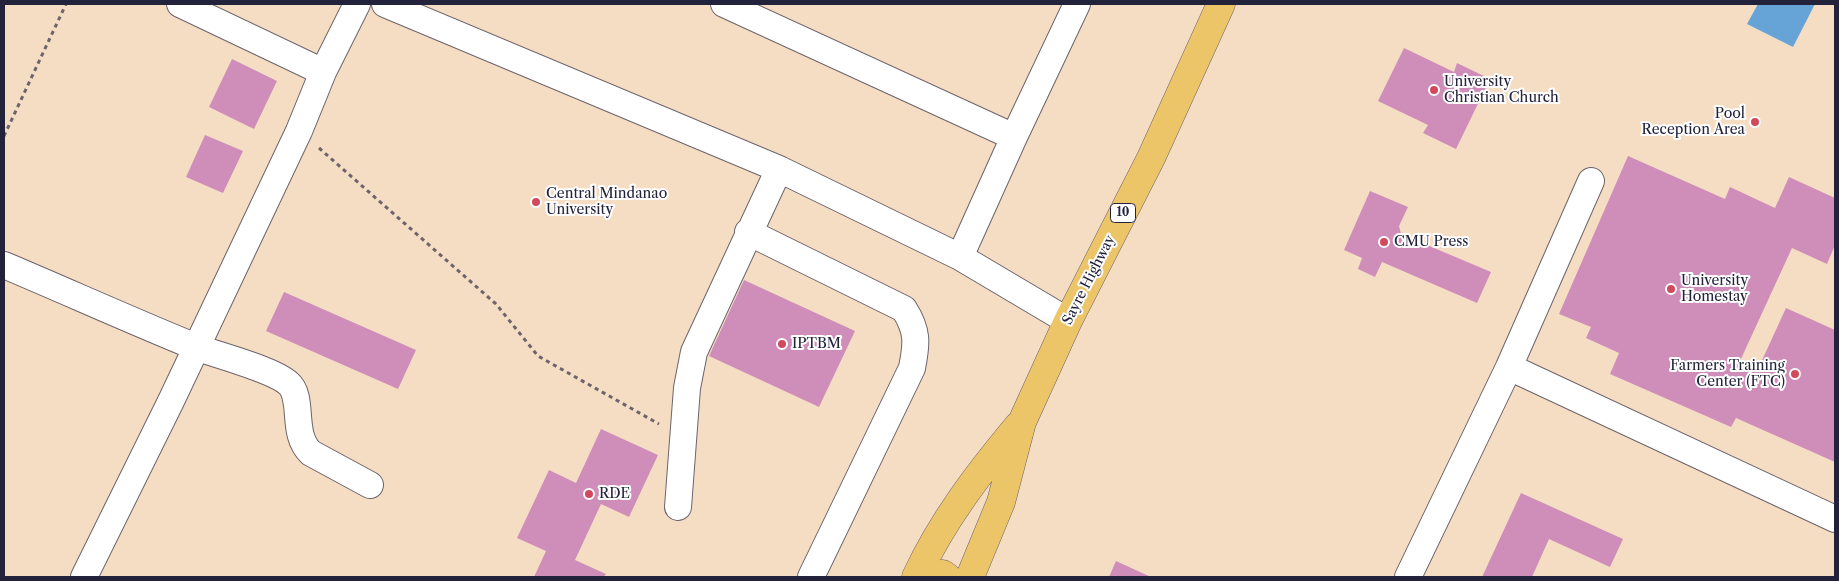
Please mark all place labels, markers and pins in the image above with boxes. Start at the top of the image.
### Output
place label: University Christian Church [1444,74,1559,106]
marker: University Christian Church [1428,84,1440,96]
place label: Pool Reception Area [1642,106,1745,138]
marker: Pool Reception Area [1749,116,1761,128]
place label: Central Mindanao University [546,186,667,218]
marker: Central Mindanao University [530,196,542,208]
place label: CMU Press [1394,234,1468,250]
marker: CMU Press [1378,236,1390,248]
place label: University Homestay [1681,273,1748,306]
marker: University Homestay [1665,283,1677,295]
place label: IPTBM [792,336,841,352]
marker: IPTBM [776,338,788,350]
place label: Farmers Training Center (FTC) [1670,358,1785,391]
marker: Farmers Training Center (FTC) [1789,368,1801,380]
place label: RDE [599,486,630,502]
marker: RDE [583,488,595,500]

